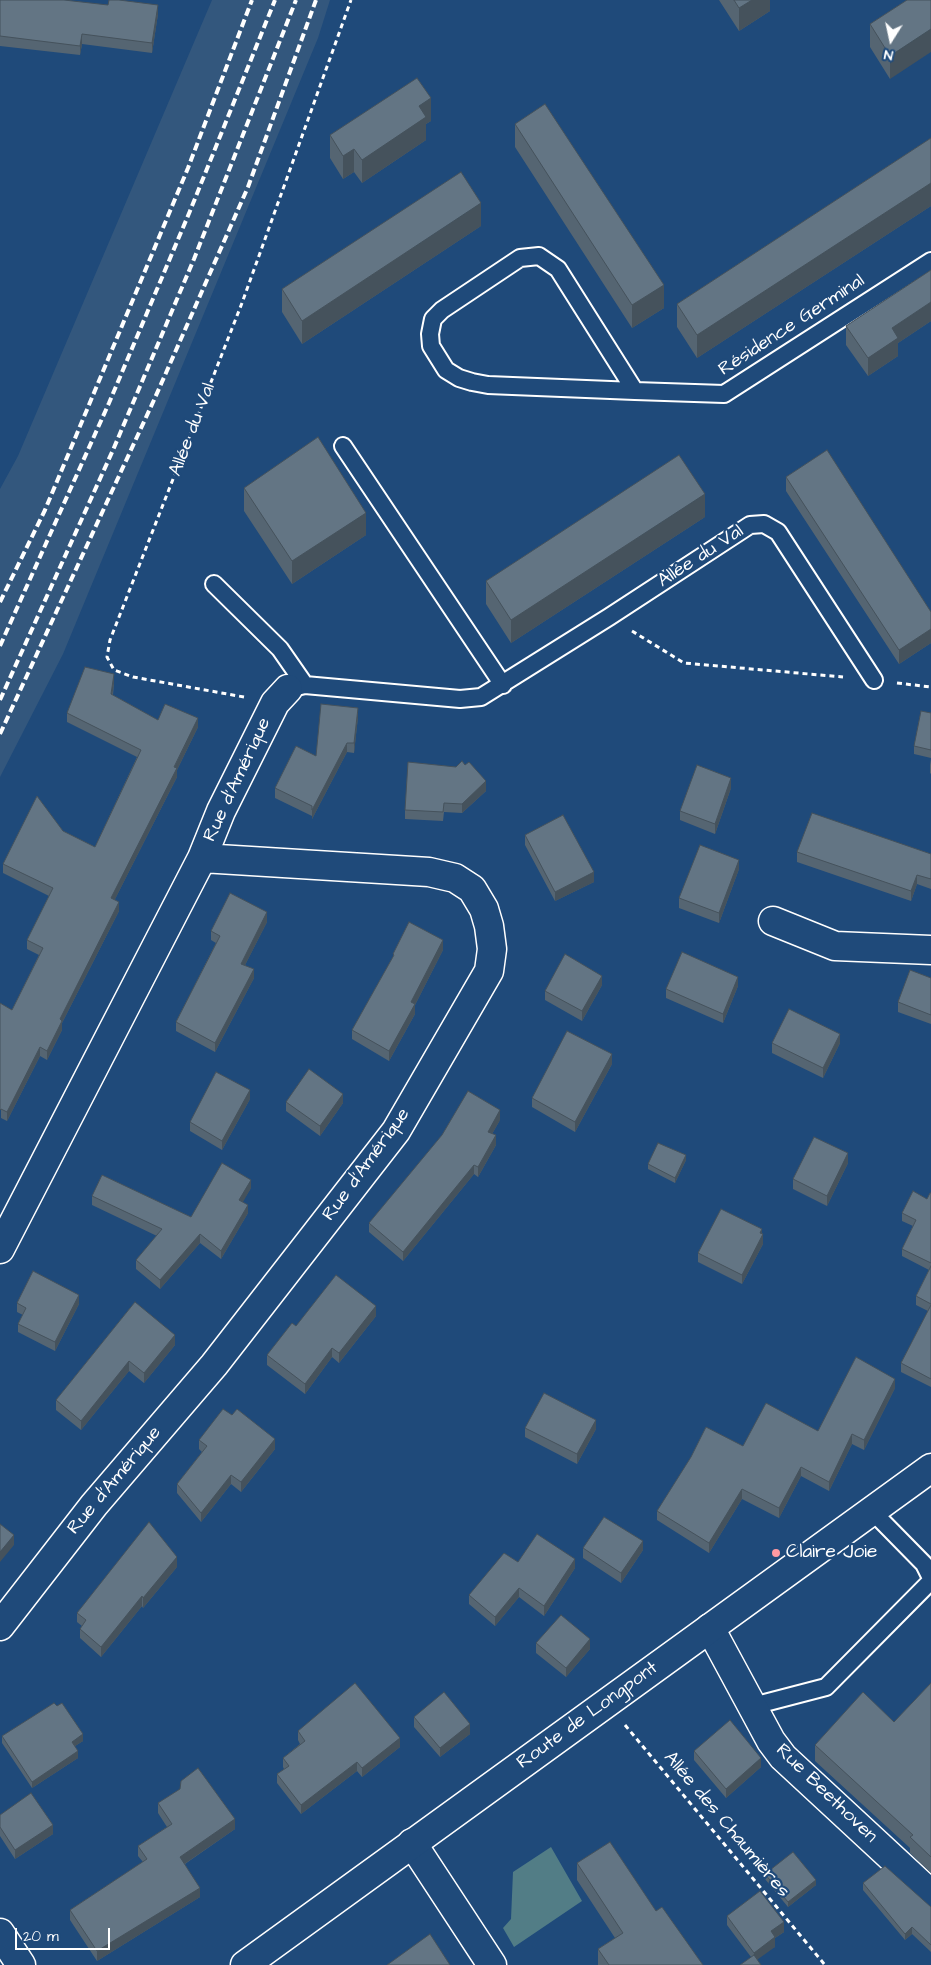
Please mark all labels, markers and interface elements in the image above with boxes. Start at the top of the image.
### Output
north arrow [866,15,916,65]
text: N [882,44,894,65]
street label: Résidence Germinal [715,270,869,382]
street label: Allée du Val [165,380,221,480]
street label: Allée du Val [654,521,748,593]
street label: Rue d'Amérique [199,714,277,846]
street label: Rue d'Amérique [318,1104,416,1226]
street label: Rue d'Amérique [63,1422,167,1540]
place label: Claire Joie [786,1542,877,1564]
marker: Claire Joie [770,1547,782,1559]
street label: Route de Longpont [513,1657,663,1775]
street label: Rue Beethoven [770,1740,882,1848]
street label: Allée des Chaumières [658,1747,794,1903]
scale bar [18,1918,112,1950]
text: 20 m [23,1926,59,1947]

